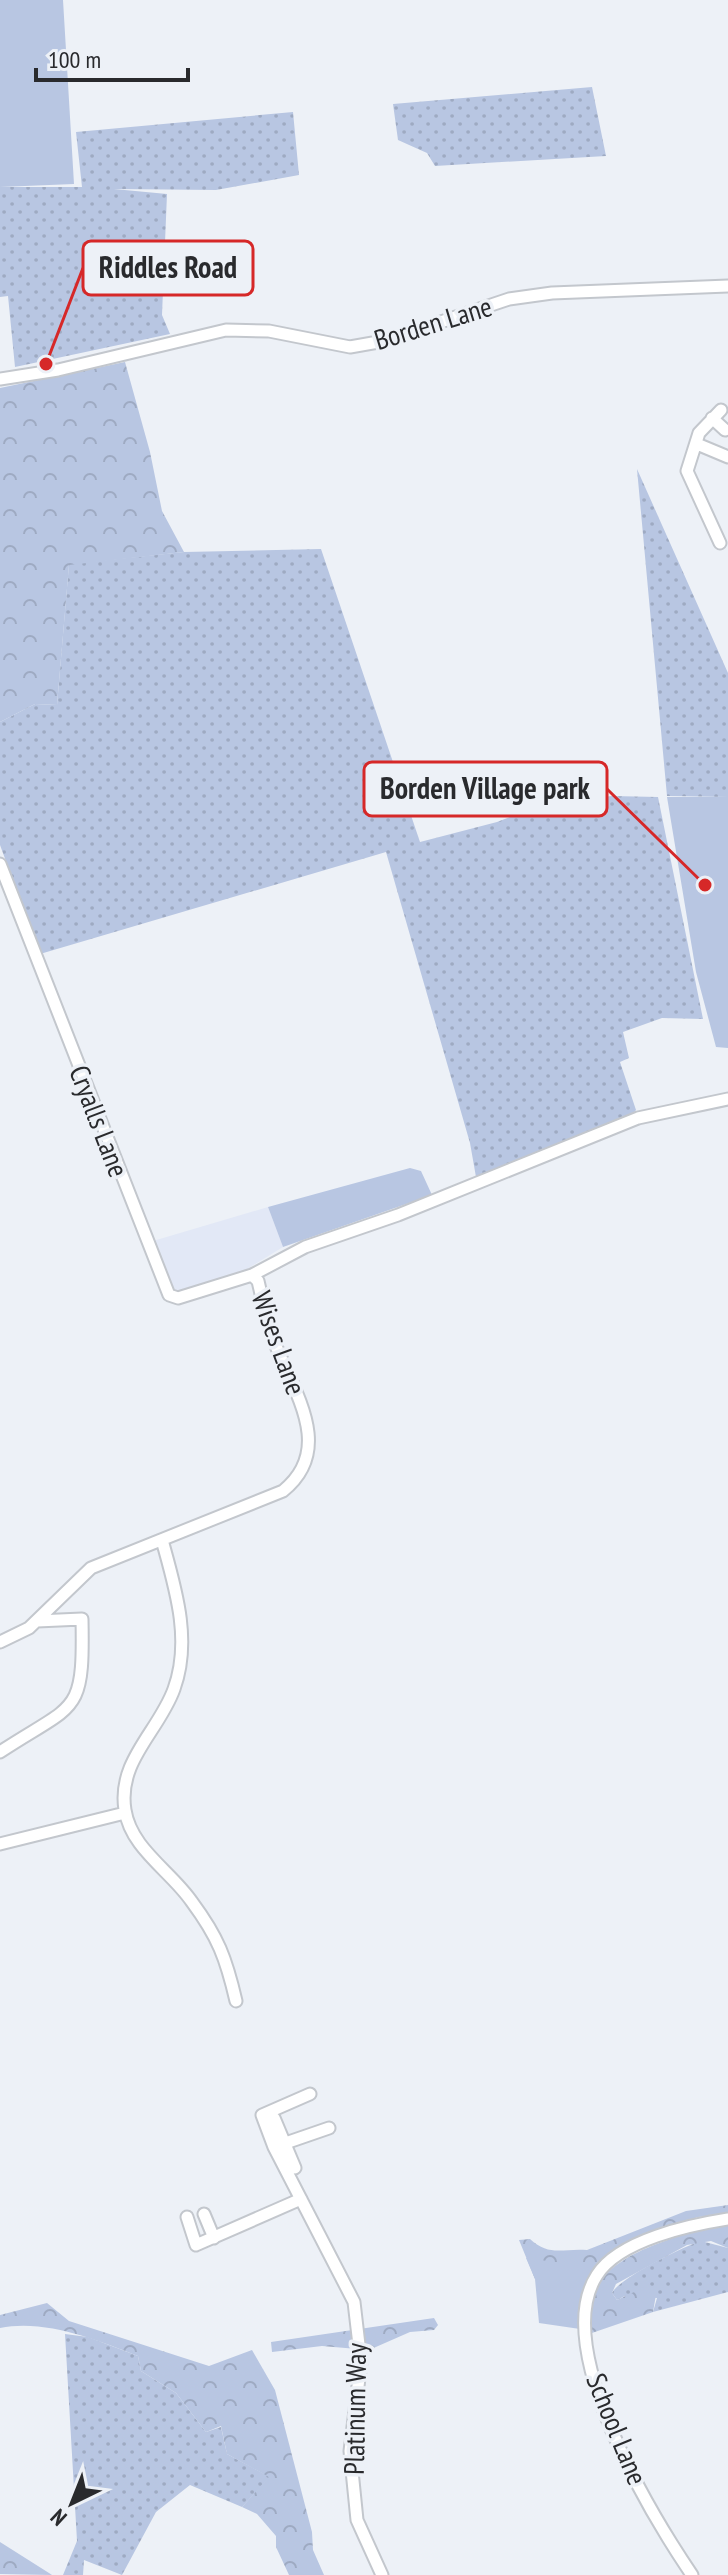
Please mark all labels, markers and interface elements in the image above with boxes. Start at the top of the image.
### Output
scale bar [36,32,188,82]
text: 100 m [48,44,101,75]
callout: Riddles Road [83,241,253,295]
text: Riddles Road [99,247,237,286]
street label: Borden Lane [370,287,496,358]
callout: Borden Village park [364,762,607,816]
text: Borden Village park [380,768,591,807]
street label: Cryalls Lane [61,1060,138,1182]
street label: Wises Lane [244,1286,315,1400]
street label: Platinum Way [335,2342,374,2475]
street label: School Lane [578,2368,657,2490]
north arrow [32,2463,112,2543]
text: N [44,2503,72,2532]

